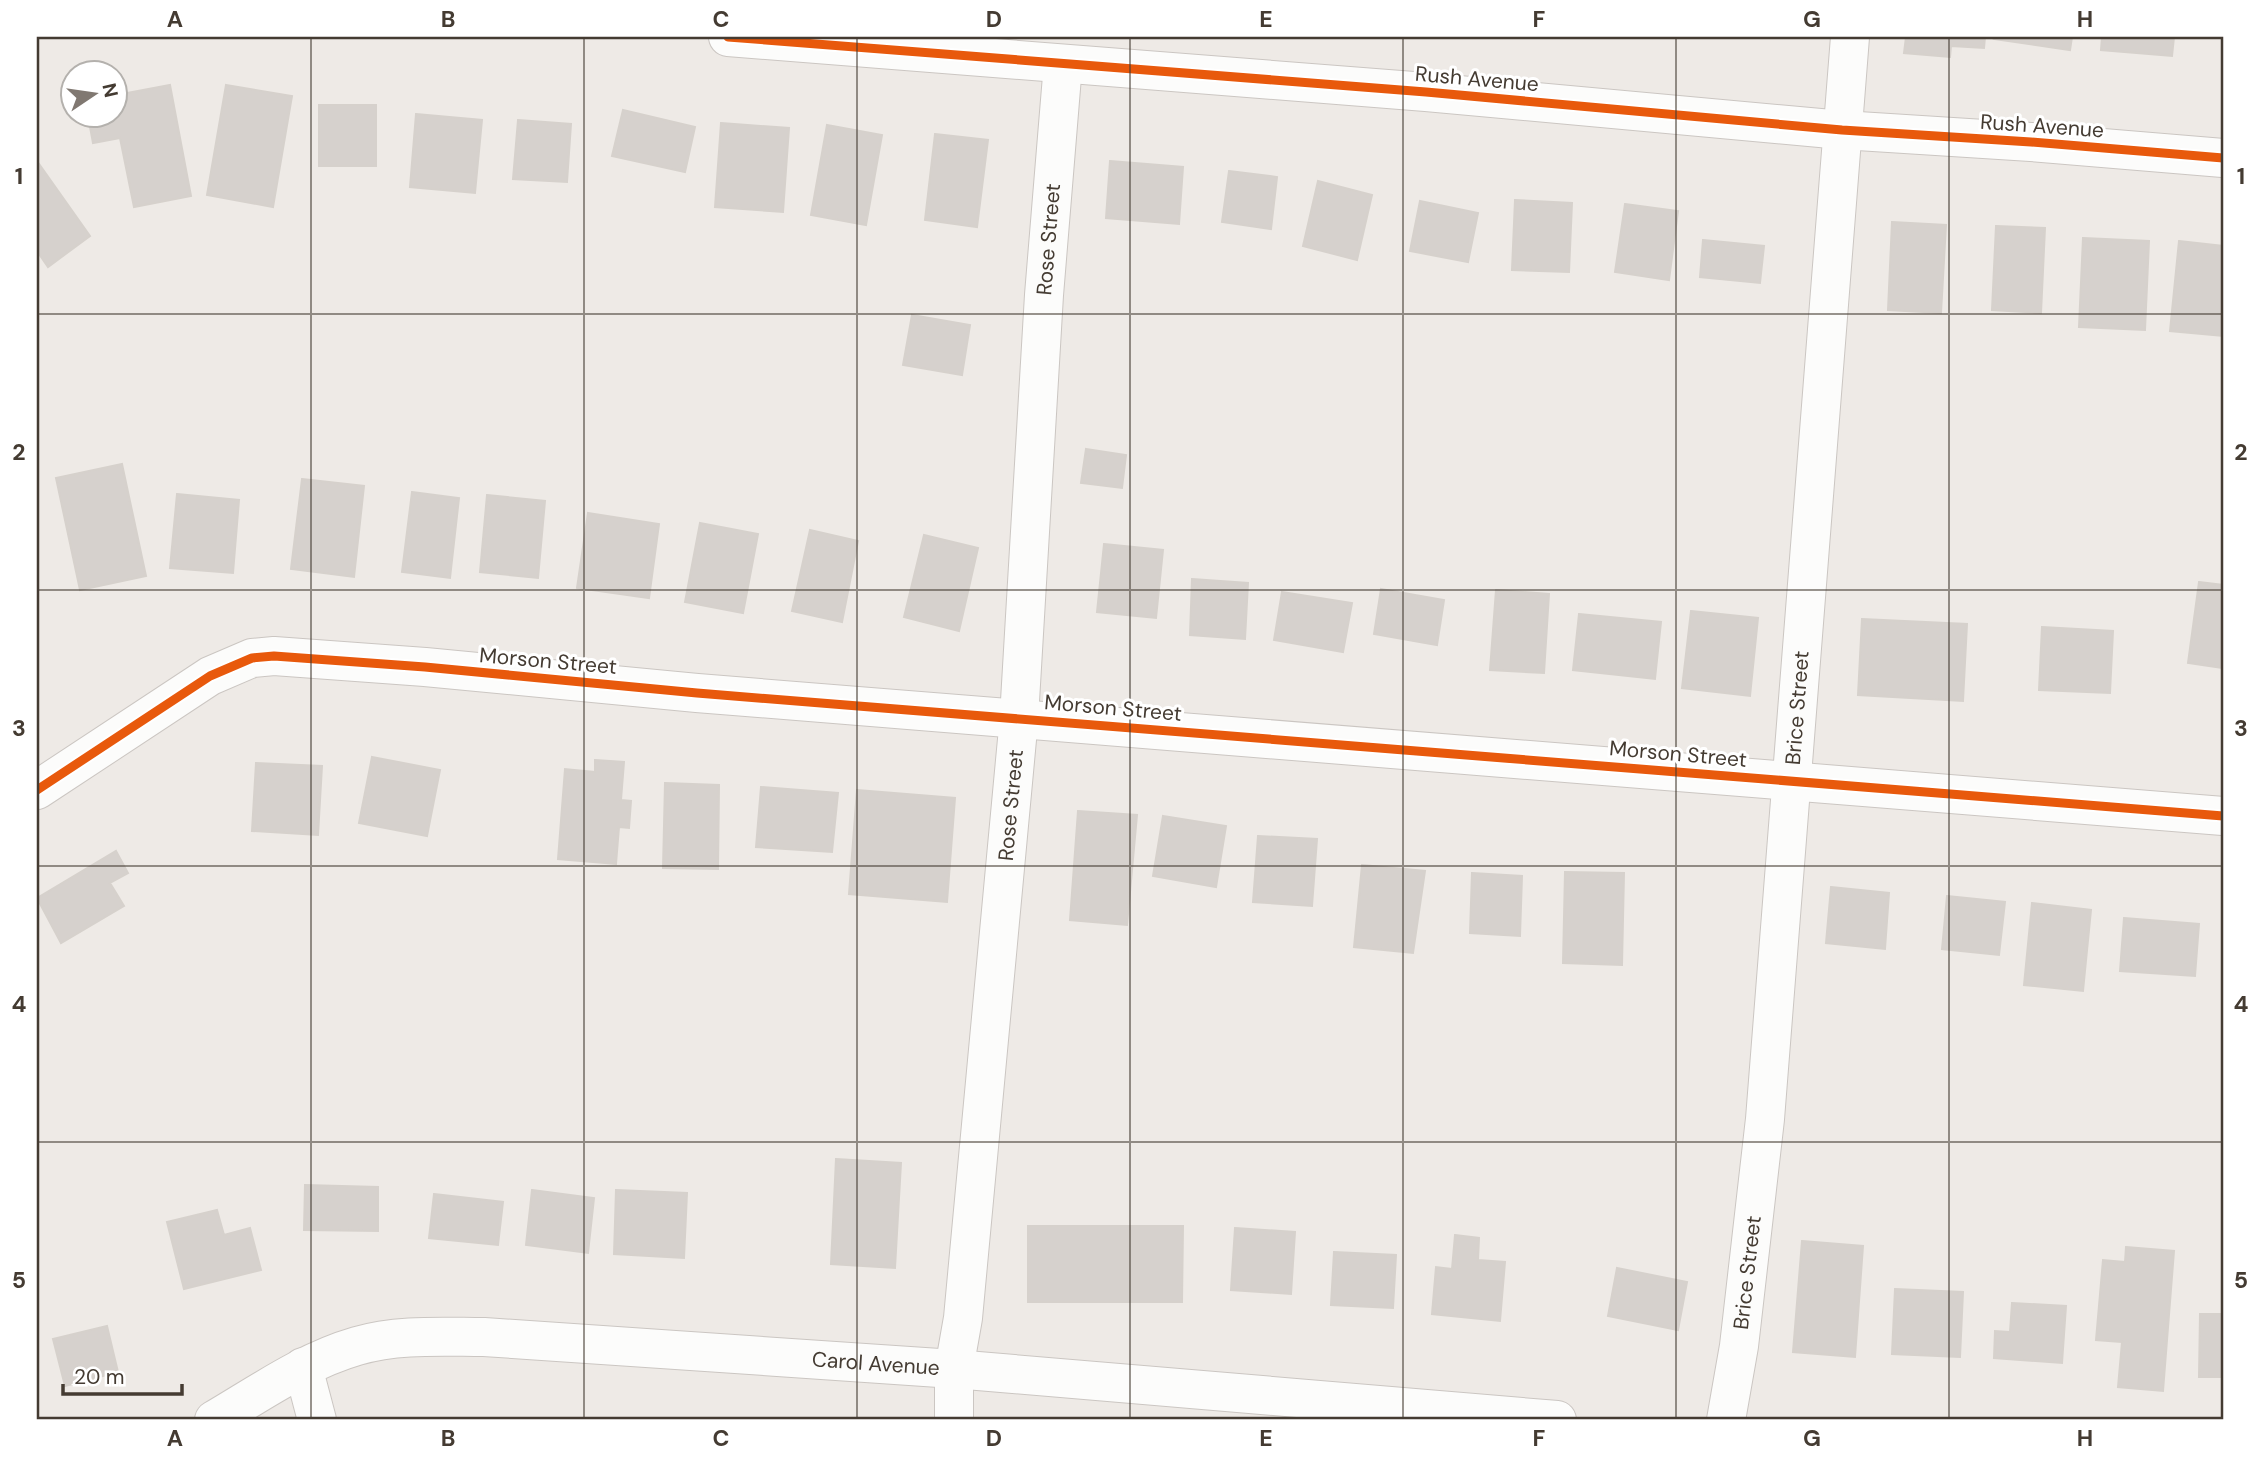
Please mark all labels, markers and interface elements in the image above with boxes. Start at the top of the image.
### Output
text: A [167,4,183,34]
text: B [441,4,455,34]
text: C [713,4,729,34]
text: D [986,4,1002,34]
text: E [1259,4,1273,34]
text: F [1533,4,1546,34]
text: G [1803,4,1821,34]
text: H [2077,4,2093,34]
north arrow [60,60,130,130]
street label: Rush Avenue [1414,60,1540,98]
text: N [96,81,124,100]
street label: Rush Avenue [1979,108,2105,144]
text: 1 [15,161,23,191]
text: 1 [2237,161,2245,191]
street label: Rose Street [1030,182,1067,296]
text: 2 [12,437,26,467]
text: 2 [2234,437,2248,467]
street label: Morson Street [478,641,618,681]
street label: Brice Street [1779,650,1816,766]
street label: Morson Street [1043,688,1183,728]
text: 3 [12,713,26,743]
text: 3 [2234,713,2248,743]
street label: Morson Street [1608,734,1748,774]
street label: Rose Street [992,748,1030,862]
text: 4 [12,989,27,1019]
text: 4 [2234,989,2249,1019]
street label: Brice Street [1727,1214,1768,1331]
text: 5 [12,1265,26,1295]
text: 5 [2234,1265,2248,1295]
street label: Carol Avenue [811,1345,941,1382]
scale bar [63,1352,182,1396]
text: 20 m [74,1363,125,1391]
text: A [167,1423,183,1453]
text: B [441,1423,455,1453]
text: C [713,1423,729,1453]
text: D [986,1423,1002,1453]
text: E [1259,1423,1273,1453]
text: F [1533,1423,1546,1453]
text: G [1803,1423,1821,1453]
text: H [2077,1423,2093,1453]

